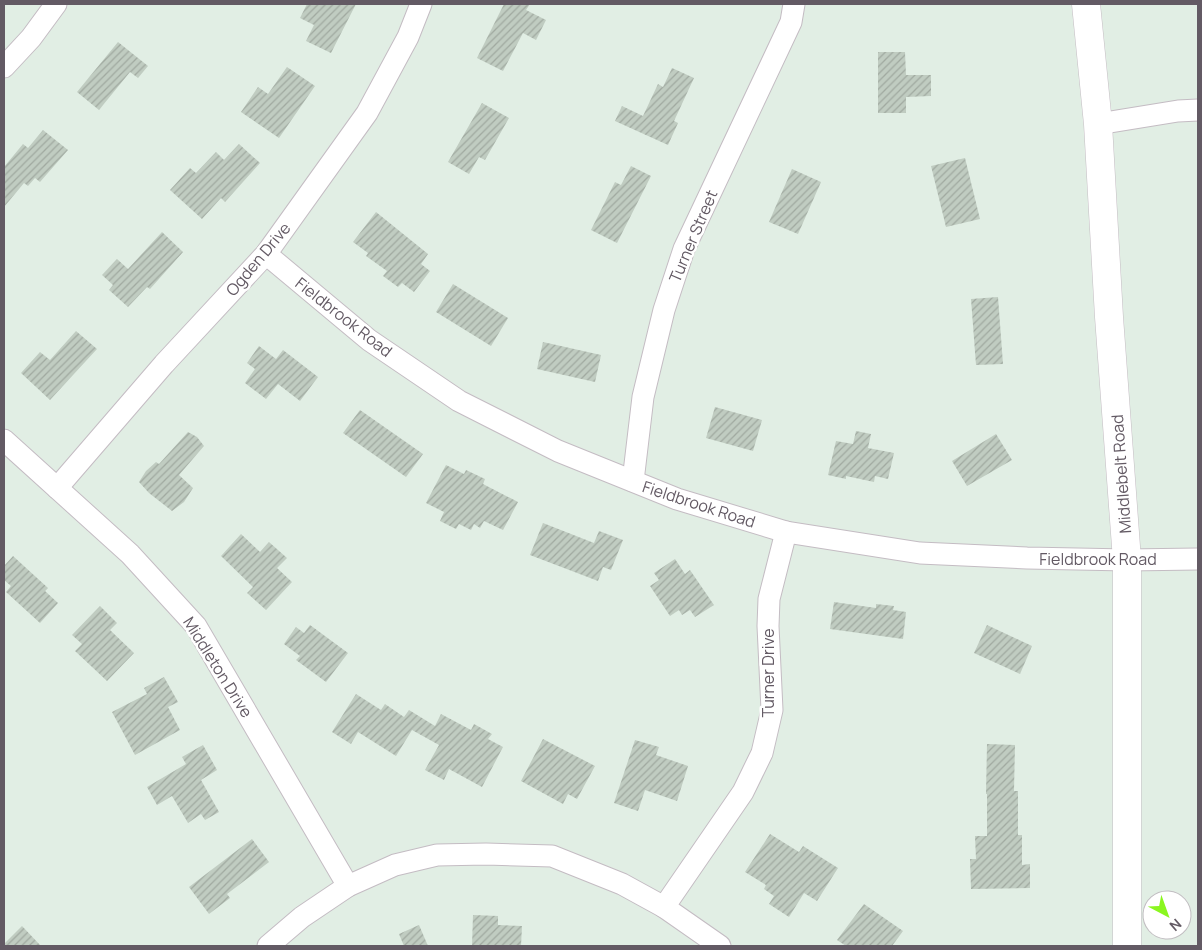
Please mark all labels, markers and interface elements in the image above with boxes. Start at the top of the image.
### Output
street label: Turner Street [664,186,722,286]
street label: Ogden Drive [221,218,295,300]
street label: Fieldbrook Road [291,272,397,362]
street label: Middlebelt Road [1106,414,1136,534]
street label: Fieldbrook Road [640,475,758,533]
street label: Fieldbrook Road [1039,548,1157,570]
street label: Middleton Drive [178,612,258,722]
street label: Turner Drive [757,628,779,718]
north arrow [1142,890,1192,940]
text: N [1166,915,1186,936]

